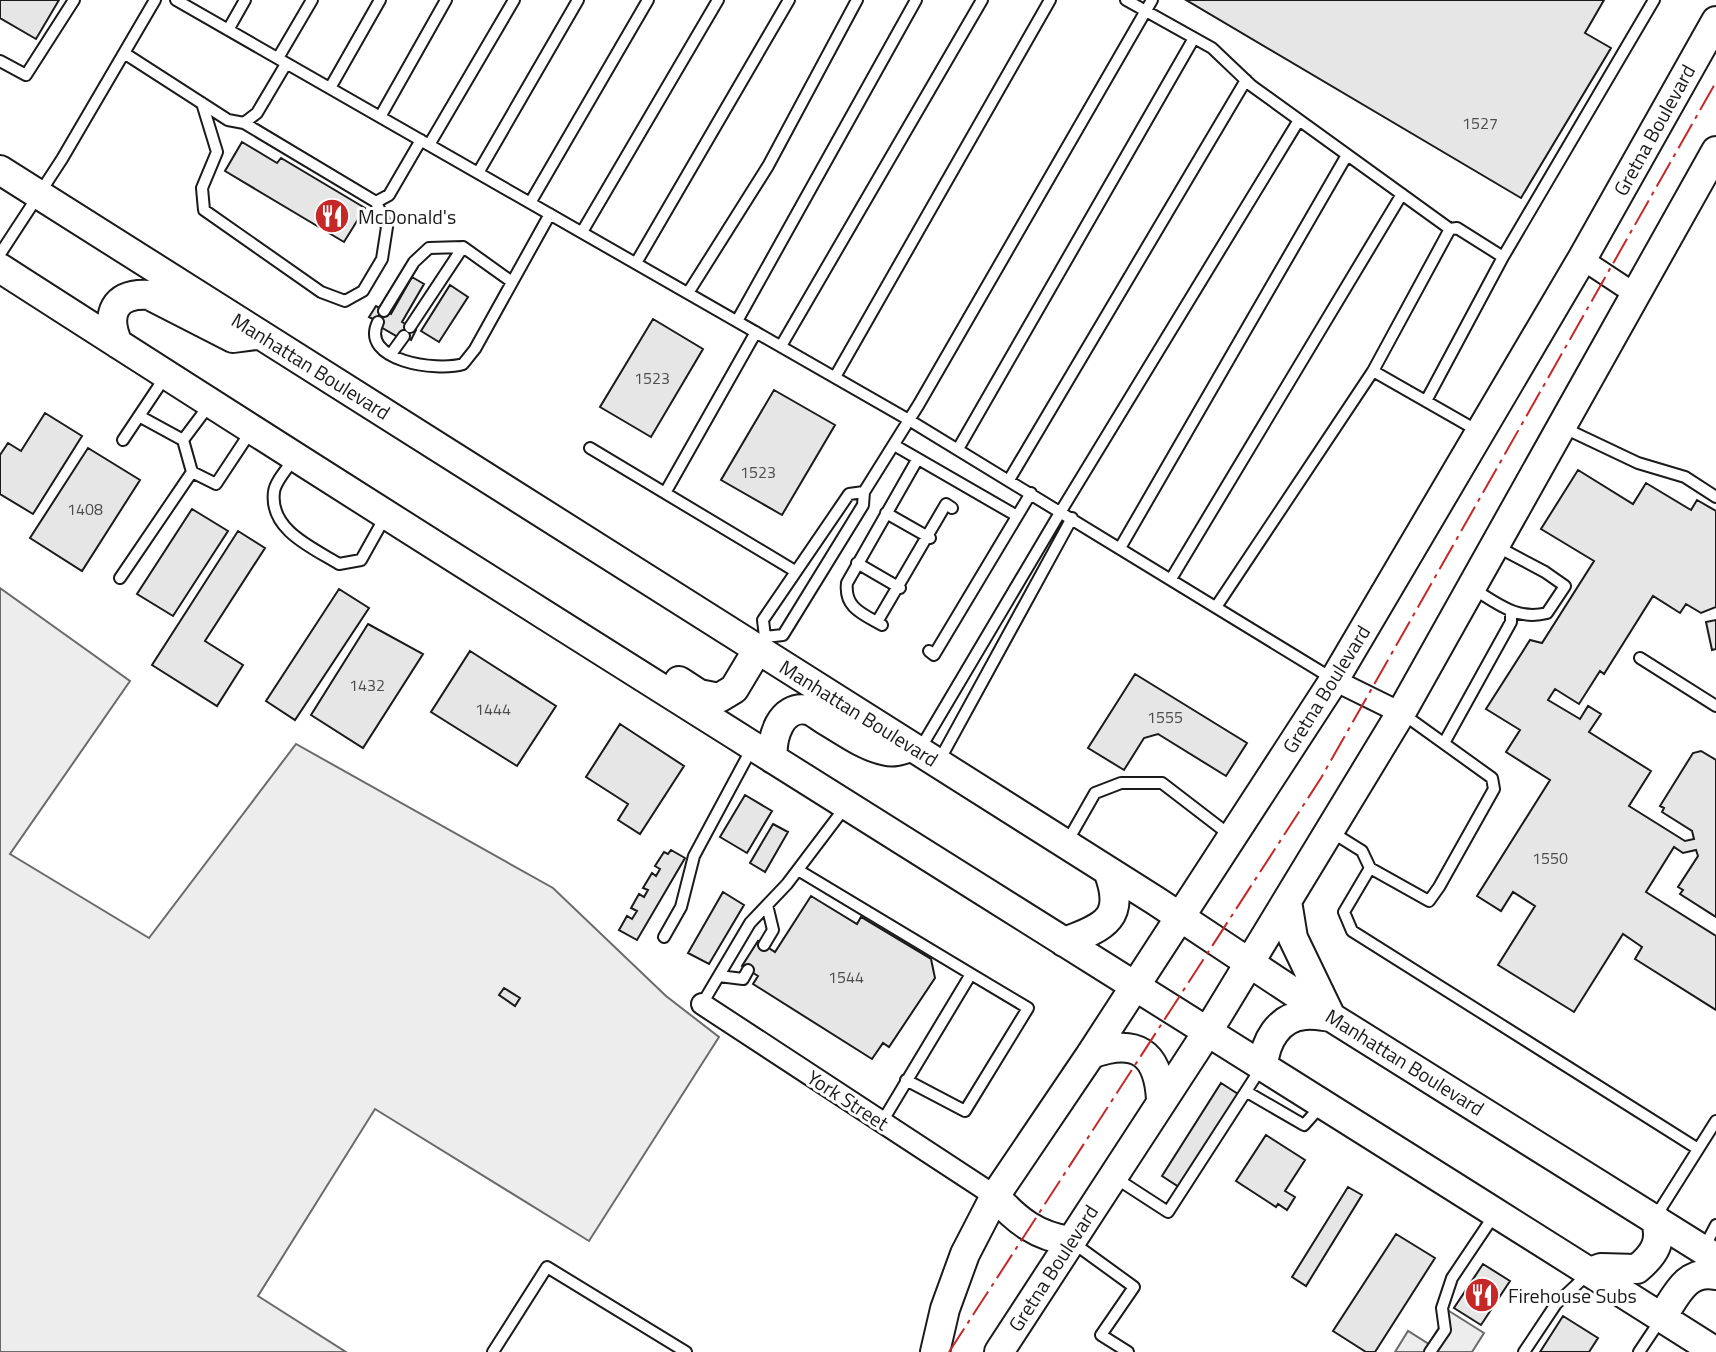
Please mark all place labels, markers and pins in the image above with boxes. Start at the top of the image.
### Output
restaurant icon: McDonald's [313,197,351,235]
place label: McDonald's [358,201,456,232]
restaurant icon: Firehouse Subs [1463,1276,1501,1314]
place label: Firehouse Subs [1508,1280,1637,1311]

